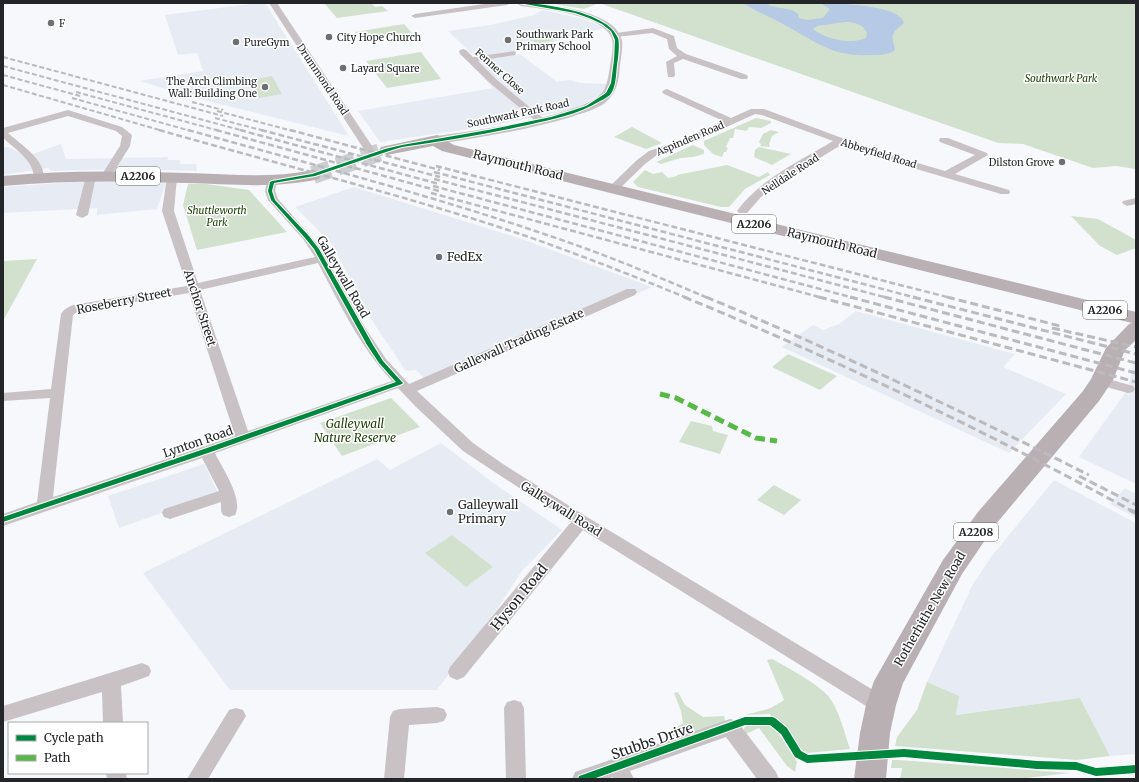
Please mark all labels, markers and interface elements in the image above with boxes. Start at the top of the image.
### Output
place label: F [59,17,65,30]
marker: F [46,18,56,28]
place label: Southwark Park Primary School [516,28,594,53]
place label: City Hope Church [337,31,422,44]
marker: City Hope Church [324,32,334,42]
marker: Southwark Park Primary School [503,35,513,45]
place label: PureGym [244,36,289,49]
marker: PureGym [231,37,241,47]
street label: Drummond Road [294,41,351,117]
street label: Fenner Close [472,46,527,97]
place label: Layard Square [351,62,419,75]
marker: Layard Square [338,63,348,73]
park label: Southwark Park [1025,72,1098,85]
place label: The Arch Climbing Wall: Building One [166,75,257,100]
marker: The Arch Climbing Wall: Building One [260,82,270,92]
street label: Southwark Park Road [466,96,570,131]
street label: Aspinden Road [653,118,726,159]
street label: Abbeyfield Road [839,136,918,171]
street label: Raymouth Road [471,146,565,183]
street label: Nelldale Road [759,151,821,198]
place label: Dilston Grove [989,156,1054,169]
marker: Dilston Grove [1057,157,1067,167]
road number: A2206 [116,167,160,185]
park label: Shuttleworth Park [187,204,247,229]
road number: A2206 [732,215,776,233]
street label: Raymouth Road [785,224,879,261]
street label: Galleywall Road [314,233,373,320]
place label: FedEx [447,249,483,264]
marker: FedEx [434,252,444,262]
street label: Anchor Street [181,267,220,348]
street label: Roseberry Street [75,284,173,317]
road number: A2206 [1083,301,1127,319]
street label: Gallewall Trading Estate [452,305,586,376]
park label: Galleywall Nature Reserve [314,416,396,445]
street label: Lynton Road [161,423,235,460]
street label: Galleywall Road [518,478,604,539]
place label: Galleywall Primary [458,497,519,526]
marker: Galleywall Primary [445,507,455,517]
road number: A2208 [954,523,998,541]
street label: Rotherhithe New Road [891,549,969,669]
street label: Hyson Road [487,560,552,634]
street label: Stubbs Drive [609,719,695,763]
legend [8,722,148,774]
text: Cycle path [44,730,104,745]
text: Path [44,750,70,765]

